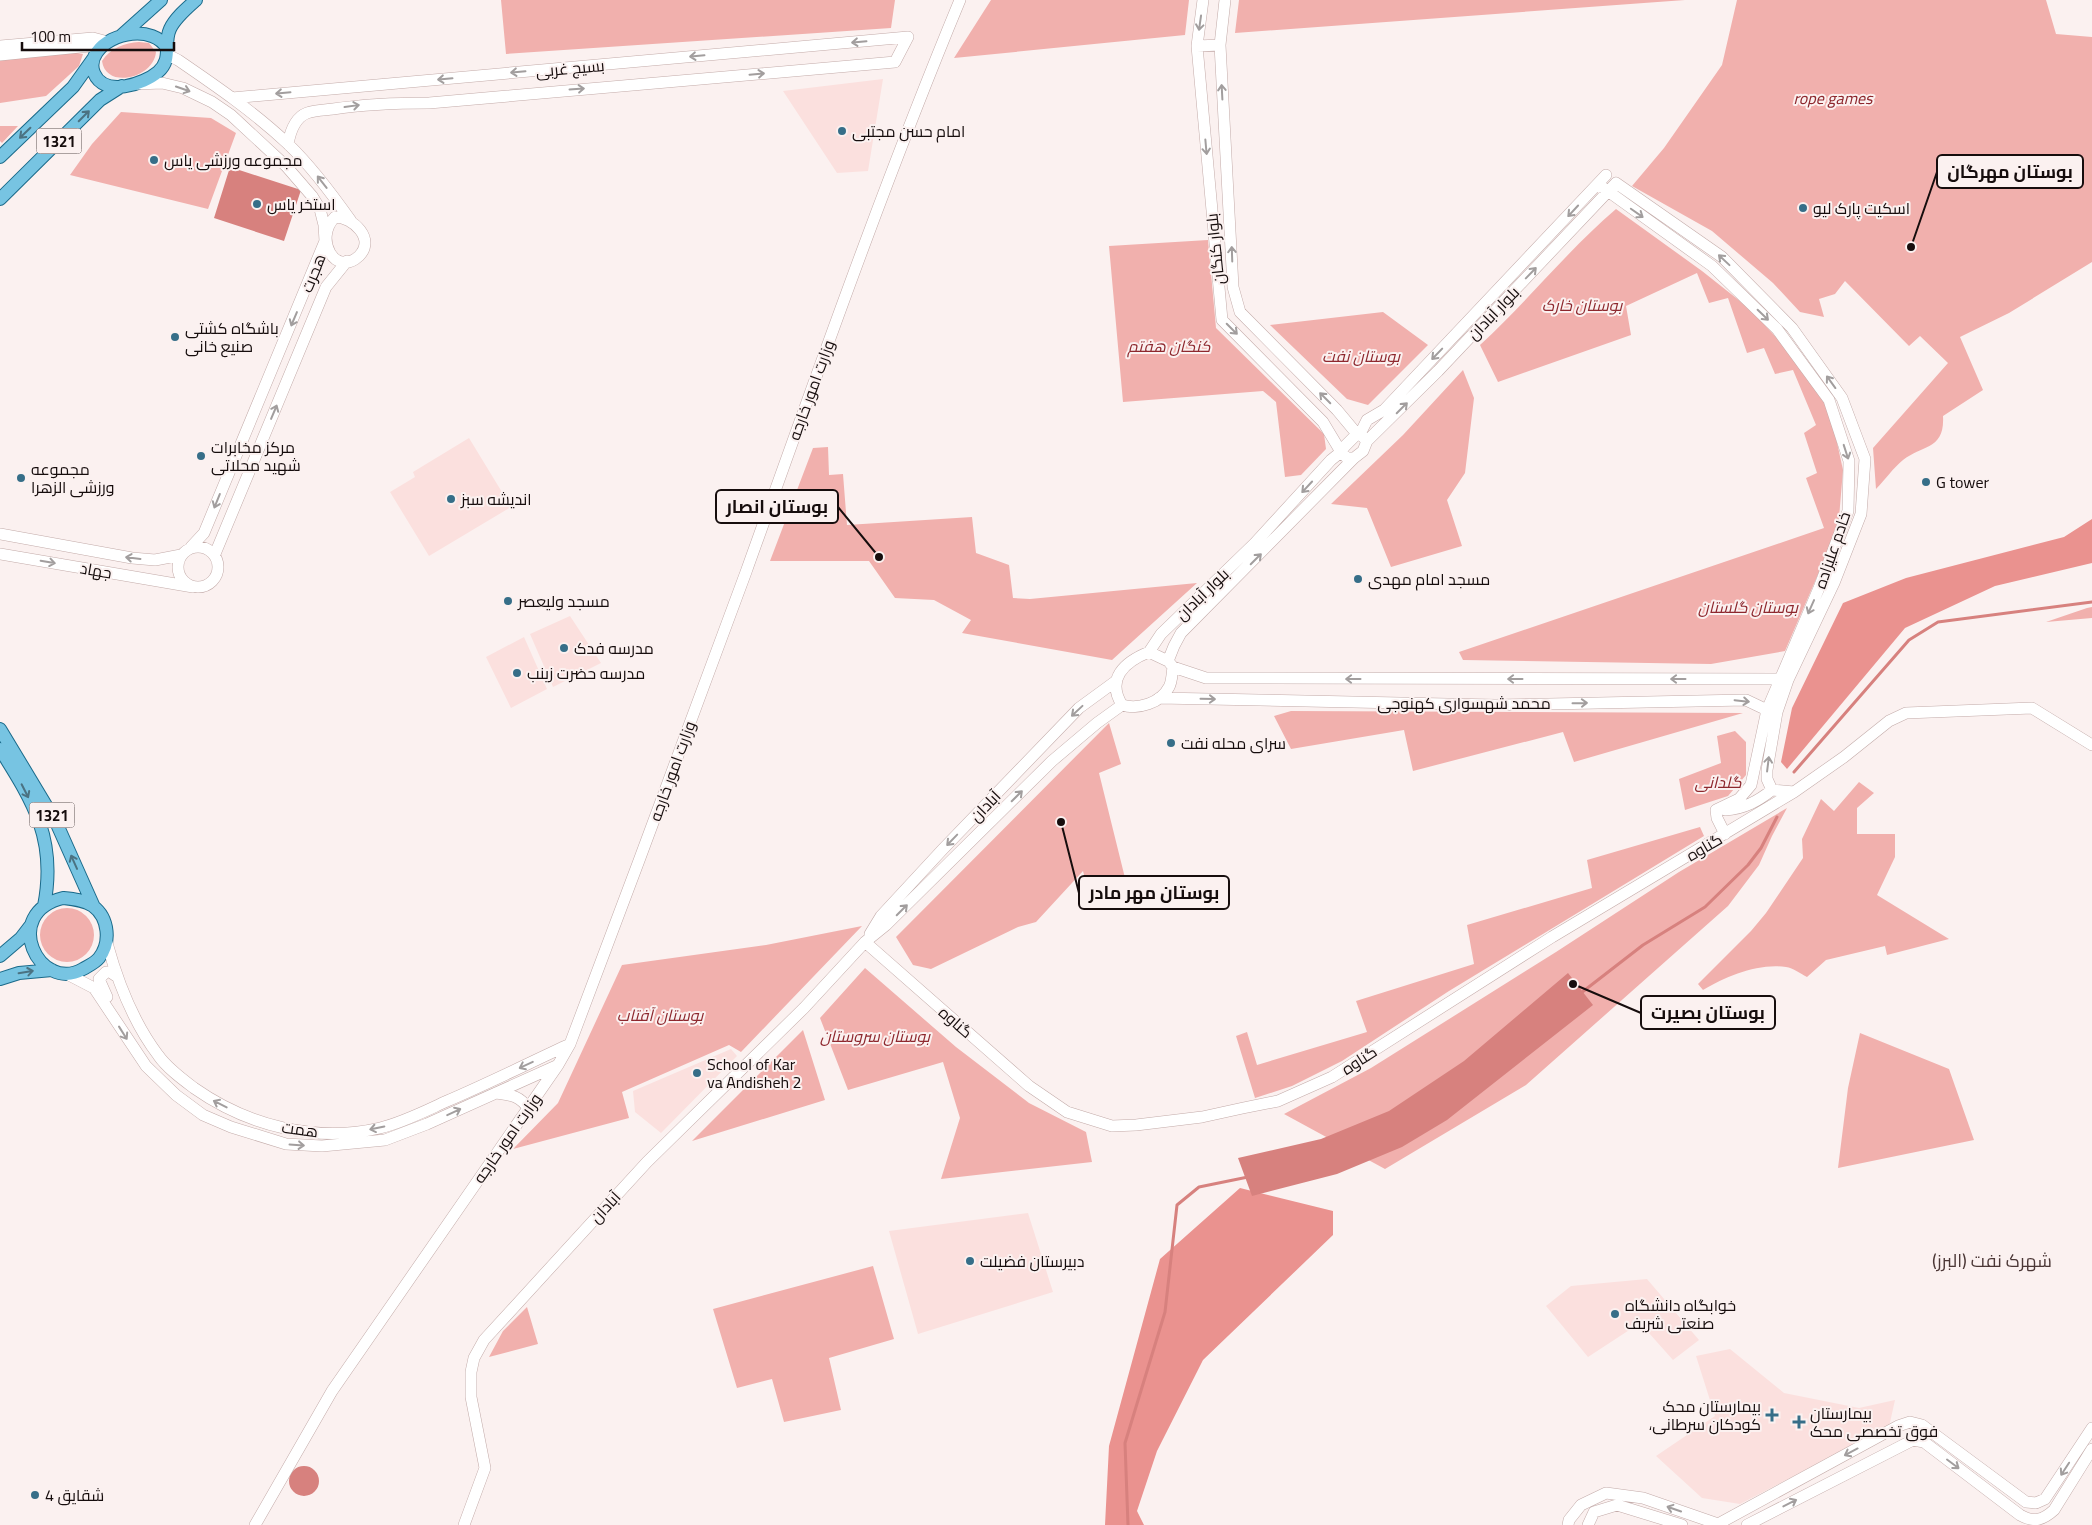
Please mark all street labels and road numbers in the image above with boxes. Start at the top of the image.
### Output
street label: بسیج غربی [534,50,606,86]
road number: 1321 [36,128,82,154]
street label: بلوار کنگان [1196,212,1234,286]
street label: هجرت [292,249,334,297]
street label: بلوار آبادان [1459,279,1527,347]
street label: وزارت امور خارجه [779,335,843,445]
street label: خادم علیزاده [1805,507,1859,593]
street label: جهاد [78,552,114,588]
street label: بلوار آبادان [1168,560,1236,628]
street label: محمد شهسواری کهنوجی [1377,688,1551,718]
street label: وزارت امور خارجه [640,716,704,826]
street label: آبادان [962,782,1009,829]
road number: 1321 [30,802,74,828]
street label: گناوه [1680,824,1728,870]
street label: گناوه [932,998,980,1046]
street label: گناوه [1335,1037,1383,1083]
street label: وزارت امور خارجه [465,1086,549,1190]
street label: همت [280,1112,320,1146]
street label: آبادان [582,1183,629,1230]

